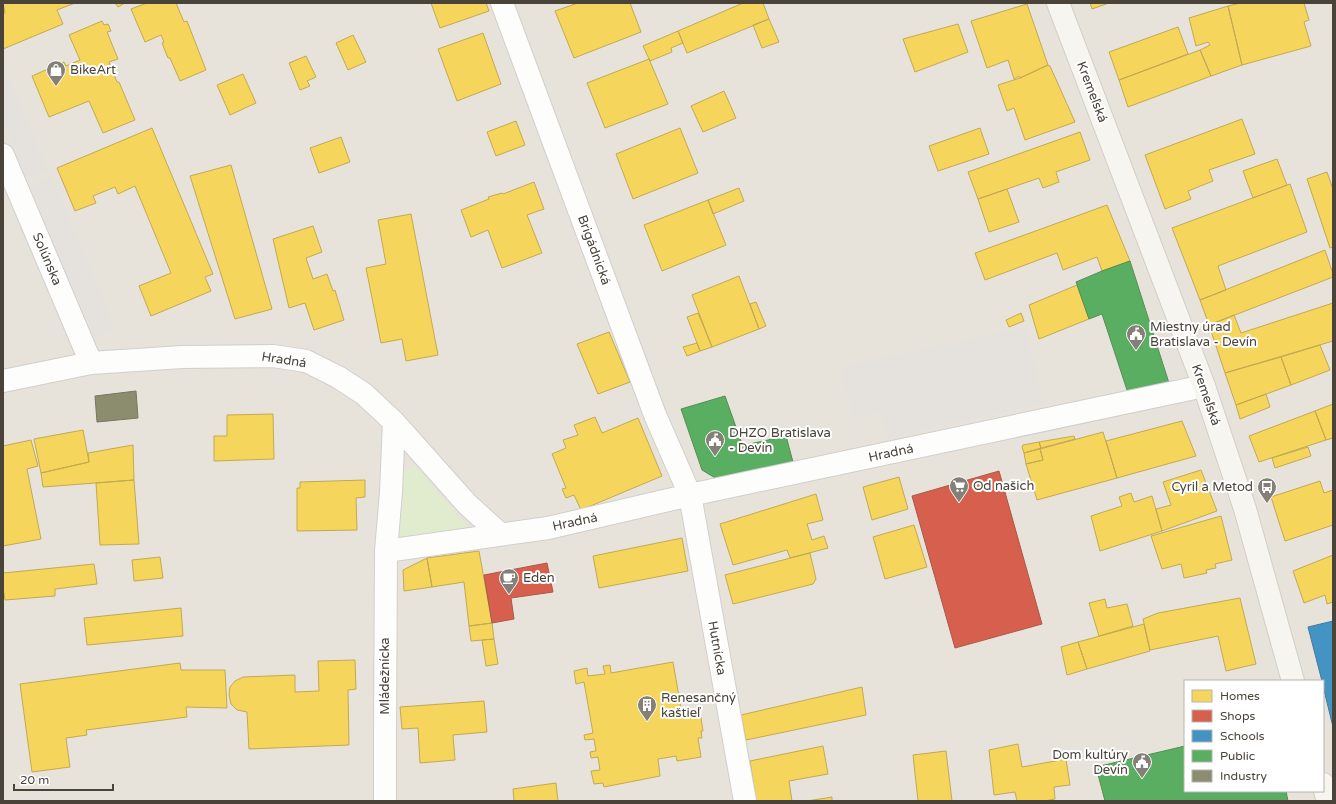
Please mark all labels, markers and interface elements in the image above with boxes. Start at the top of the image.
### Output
shop icon: BikeArt [45,59,67,87]
street label: Kremeľská [1073,59,1111,125]
place label: BikeArt [70,62,116,78]
street label: Brigádnická [574,213,614,287]
street label: Solúnska [29,230,65,288]
place label: Miestny úrad Bratislava - Devín [1150,319,1257,350]
public building icon: Miestny úrad Bratislava - Devín [1125,323,1147,351]
street label: Hradná [260,349,308,371]
street label: Kremeľská [1188,362,1224,428]
place label: DHZO Bratislava - Devín [729,425,831,456]
public building icon: DHZO Bratislava - Devín [704,429,726,457]
street label: Hradná [867,440,915,466]
supermarket icon: Od našich [948,475,970,503]
bus stop icon: Cyril a Metod [1256,476,1278,504]
place label: Od našich [973,478,1034,494]
place label: Cyril a Metod [1171,479,1253,495]
street label: Hradná [551,509,599,535]
cafe icon: Eden [498,567,520,595]
place label: Eden [523,570,555,586]
street label: Hutnícka [704,620,730,676]
street label: Mládežnícka [377,637,393,715]
legend [1184,680,1324,792]
text: Homes [1220,689,1260,703]
place label: Renesančný kaštieľ [661,690,736,721]
building icon: Renesančný kaštieľ [636,694,658,722]
text: Shops [1220,709,1255,723]
text: Schools [1220,729,1265,743]
place label: Dom kultúry Devín [1052,747,1128,778]
text: Public [1220,749,1255,763]
public building icon: Dom kultúry Devín [1131,751,1153,779]
scale bar [14,766,113,792]
text: Industry [1220,769,1267,783]
text: 20 m [20,773,49,787]

